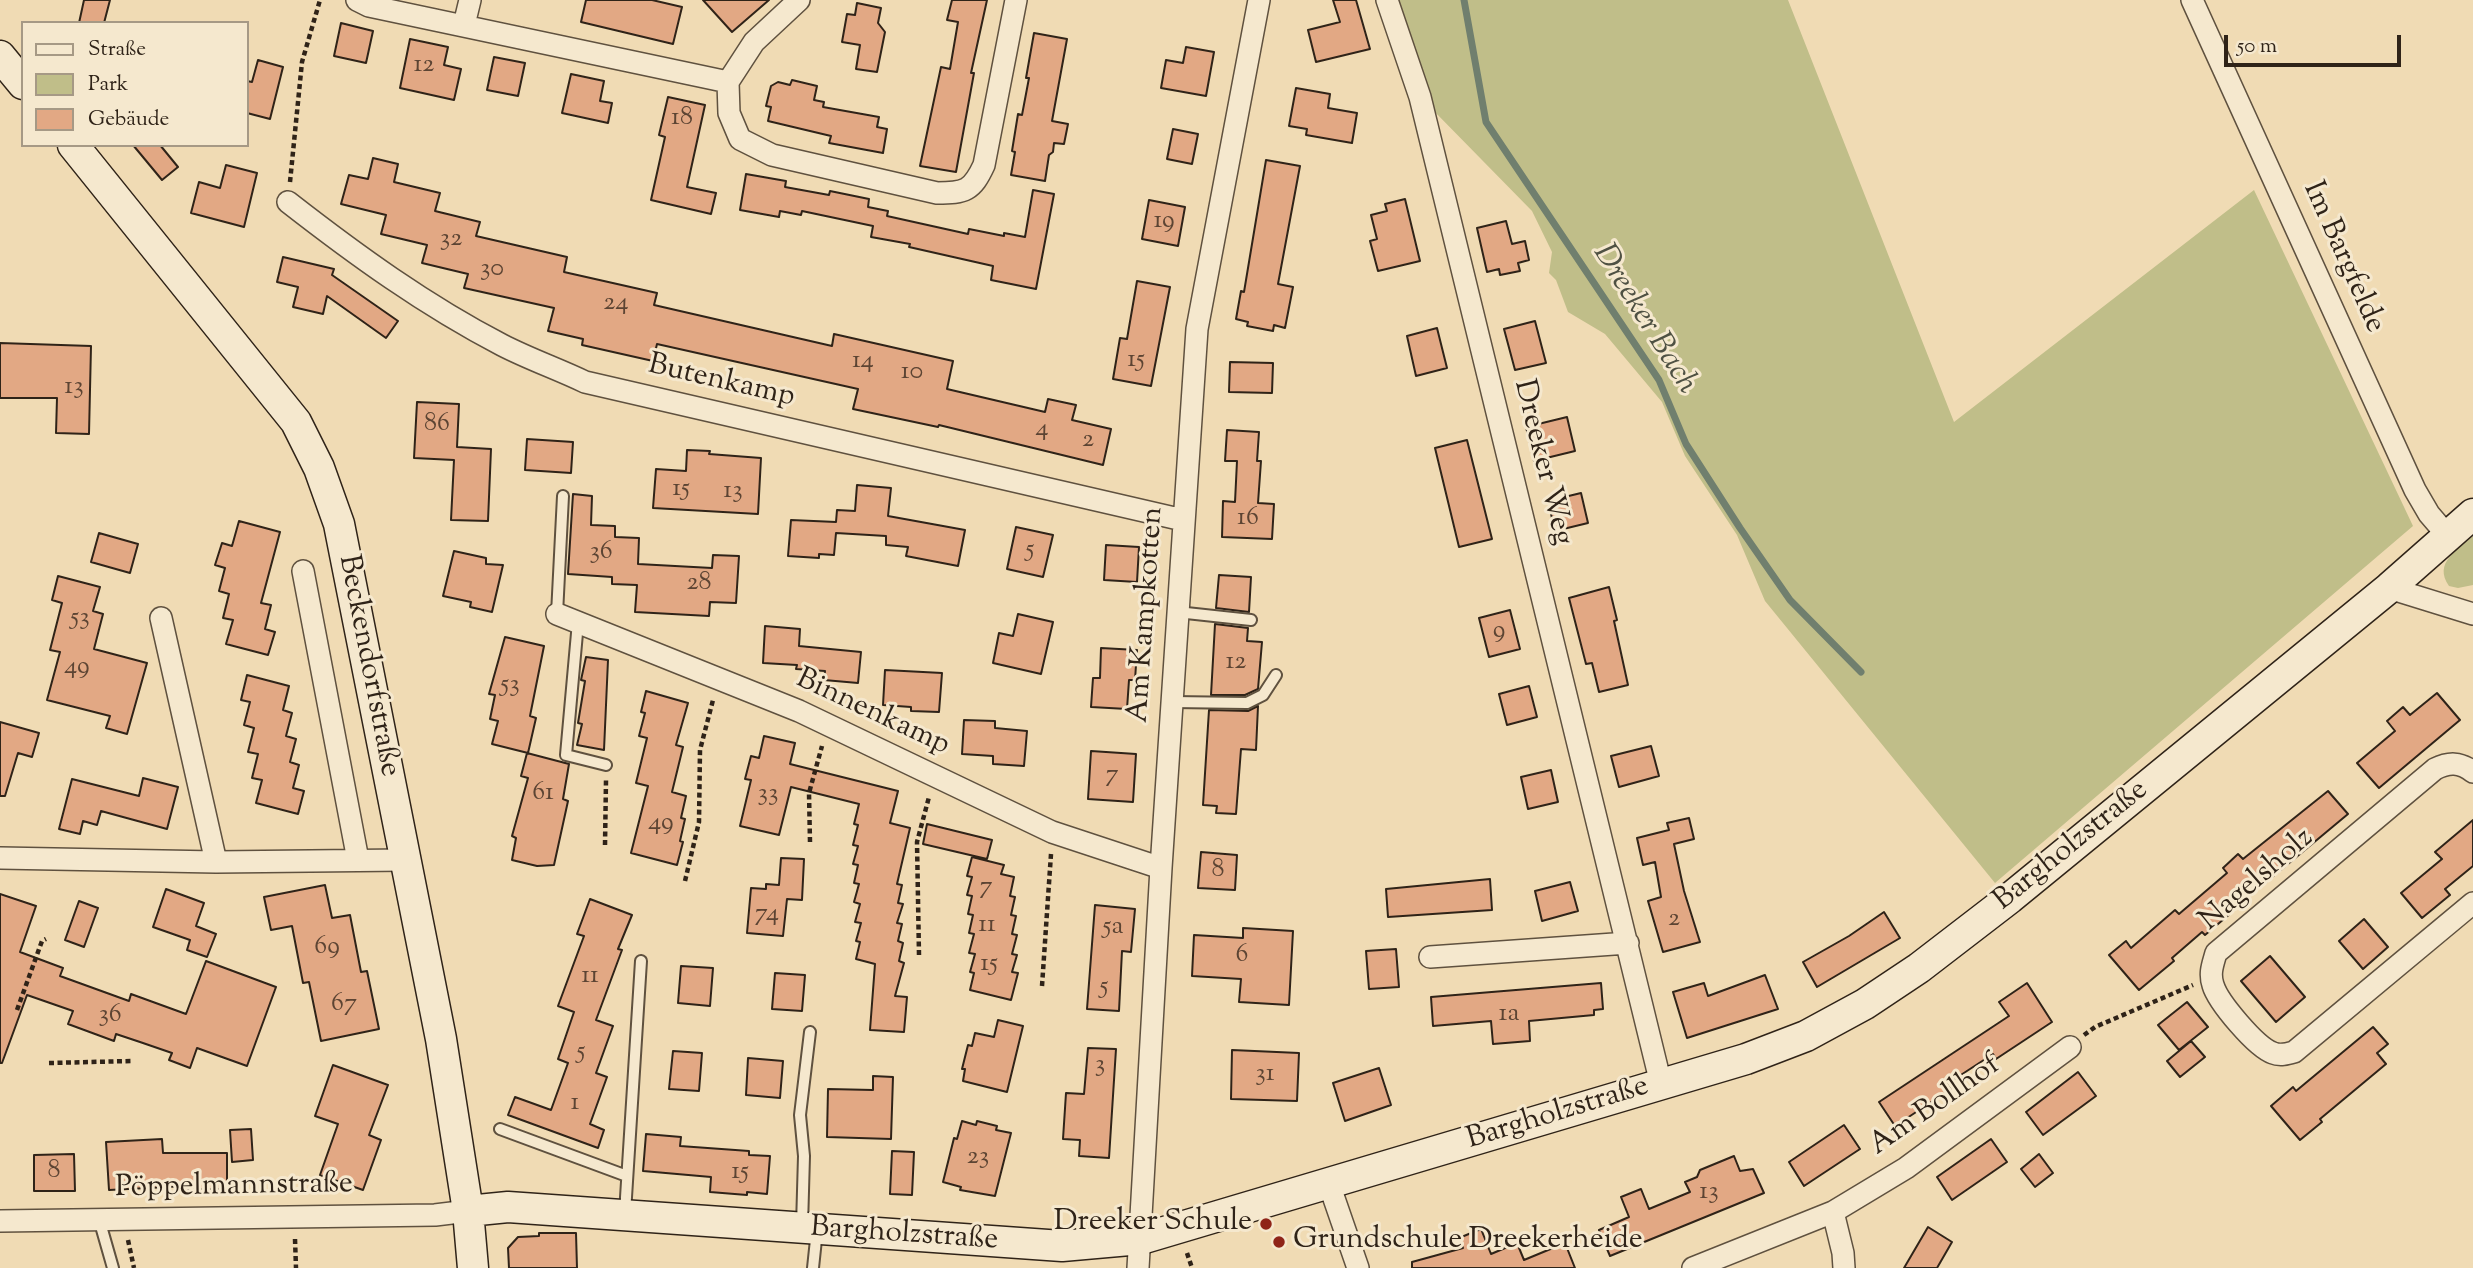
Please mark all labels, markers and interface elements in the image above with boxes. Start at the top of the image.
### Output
legend [21,21,248,147]
scale bar [2228,21,2405,65]
text: 50 m [2237,32,2277,62]
text: Straße [88,35,146,65]
house number: 12 [413,51,435,83]
text: Park [88,70,128,100]
house number: 18 [671,104,693,136]
text: Gebäude [88,105,169,135]
street label: Im Bargfelde [2293,177,2391,339]
house number: 19 [1153,207,1175,239]
house number: 32 [440,225,462,257]
water label: Dreeker Bach [1582,238,1704,402]
house number: 30 [480,255,504,287]
house number: 24 [603,289,629,321]
house number: 15 [1127,346,1145,378]
house number: 14 [852,347,874,379]
street label: Butenkamp [644,349,798,417]
house number: 10 [901,358,923,390]
house number: 13 [64,373,84,405]
street label: Dreeker Weg [1503,377,1579,549]
house number: 86 [424,410,450,442]
house number: 4 [1035,415,1049,447]
house number: 2 [1082,426,1094,458]
house number: 15 [672,475,690,507]
house number: 13 [723,477,743,509]
house number: 16 [1237,504,1259,536]
street label: Am Kampkotten [1122,506,1174,724]
house number: 5 [1026,536,1034,568]
house number: 36 [589,538,613,570]
street label: Beckendorfstraße [328,552,406,780]
house number: 28 [686,569,712,601]
house number: 53 [70,604,90,636]
house number: 9 [1493,617,1505,649]
house number: 12 [1225,648,1247,680]
house number: 49 [64,653,90,685]
street label: Binnenkamp [789,663,955,765]
house number: 53 [500,671,520,703]
house number: 7 [1105,761,1119,793]
street label: Bargholzstraße [1987,774,2157,920]
house number: 61 [532,779,554,811]
house number: 33 [757,780,779,812]
house number: 49 [648,809,674,841]
street label: Nagelsholz [2194,822,2322,940]
house number: 8 [1212,856,1224,888]
house number: 7 [979,873,993,905]
house number: 74 [755,900,779,932]
house number: 2 [1668,905,1680,937]
house number: 11 [978,911,996,943]
house number: 5a [1103,913,1123,945]
house number: 69 [314,933,340,965]
house number: 6 [1236,941,1248,973]
house number: 15 [980,950,998,982]
house number: 11 [581,962,599,994]
house number: 5 [1100,973,1108,1005]
house number: 67 [331,990,357,1022]
house number: 1a [1499,1000,1519,1032]
house number: 36 [98,1001,122,1033]
house number: 5 [577,1038,585,1070]
street label: Am Bollhof [1864,1049,2008,1165]
house number: 3 [1095,1051,1105,1083]
house number: 31 [1255,1060,1275,1092]
street label: Bargholzstraße [1463,1070,1653,1160]
house number: 1 [571,1089,579,1121]
house number: 23 [967,1143,989,1175]
house number: 8 [48,1157,60,1189]
house number: 15 [731,1158,749,1190]
street label: Pöppelmannstraße [115,1168,353,1208]
house number: 13 [1699,1178,1719,1210]
place label: Dreeker Schule [1054,1206,1252,1242]
street label: Bargholzstraße [809,1211,999,1261]
marker: Dreeker Schule [1258,1216,1274,1232]
place label: Grundschule Dreekerheide [1293,1224,1643,1260]
marker: Grundschule Dreekerheide [1271,1234,1287,1250]

